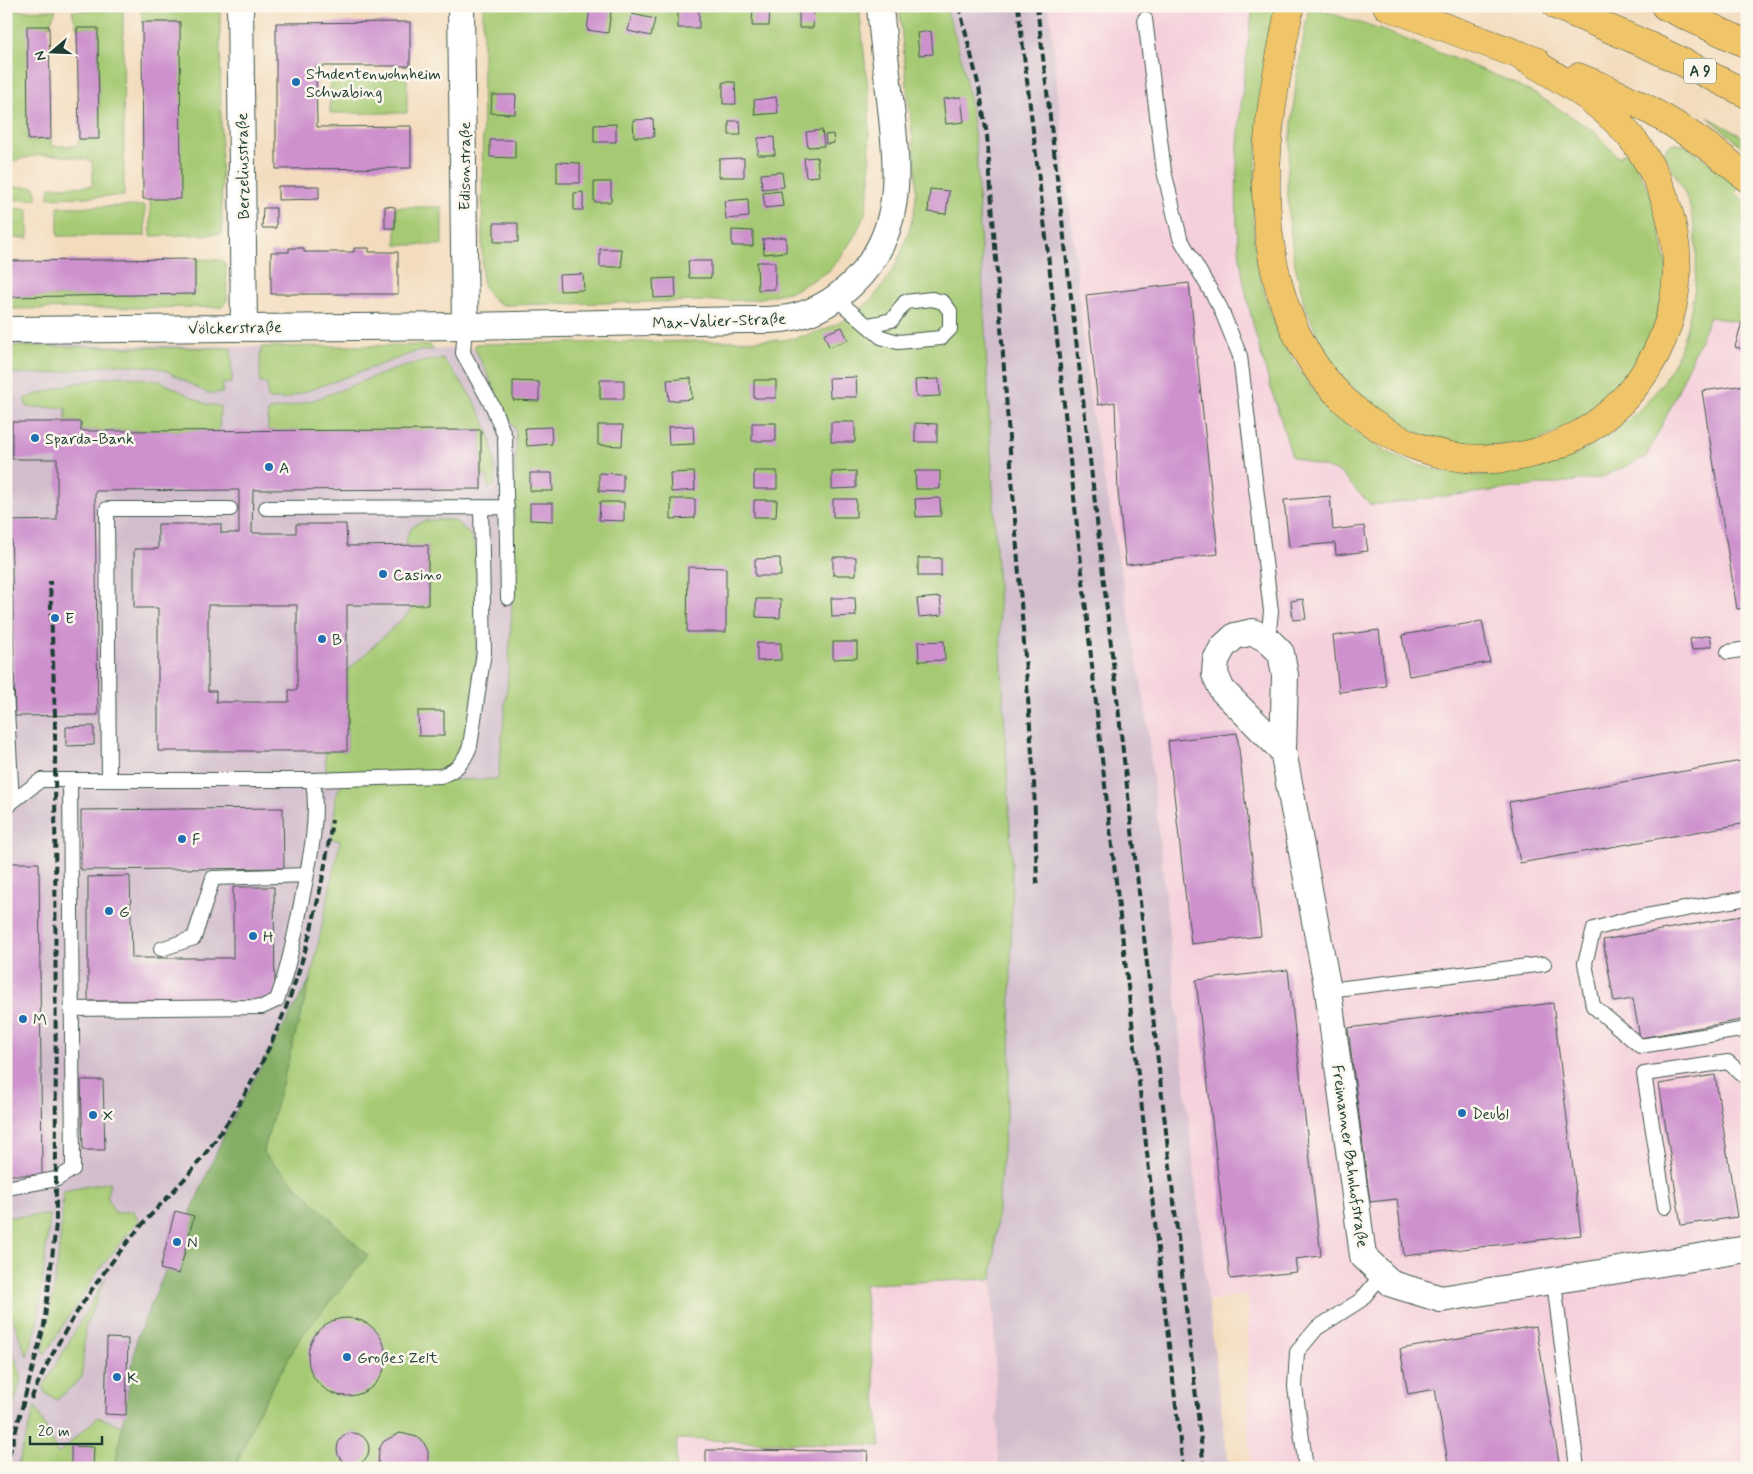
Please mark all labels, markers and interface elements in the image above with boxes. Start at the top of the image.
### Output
north arrow [28,28,78,78]
text: N [31,49,51,63]
road number: A 9 [1684,58,1716,84]
place label: Studentenwohnheim Schwabing [306,64,441,103]
marker: Studentenwohnheim Schwabing [290,76,302,88]
street label: Berzeliusstraße [232,112,255,219]
street label: Edisonstraße [455,121,476,210]
street label: Max-Valier-Straße [652,309,786,334]
street label: Völckerstraße [188,317,282,340]
place label: Sparda-Bank [45,429,134,450]
marker: Sparda-Bank [29,432,41,444]
place label: A [279,458,289,479]
marker: A [263,461,275,473]
place label: Casino [393,565,442,586]
marker: Casino [377,568,389,580]
place label: E [65,609,74,630]
marker: E [49,612,61,624]
place label: B [332,630,342,651]
marker: B [316,633,328,645]
place label: F [192,830,201,851]
marker: F [176,833,188,845]
place label: G [119,902,130,923]
marker: G [103,905,115,917]
place label: H [263,927,273,948]
marker: H [247,930,259,942]
place label: M [33,1010,47,1031]
marker: M [17,1013,29,1025]
street label: Freimanner Bahnhofstraße [1326,1063,1373,1249]
place label: Deubl [1472,1104,1509,1125]
place label: X [103,1106,113,1127]
marker: Deubl [1456,1107,1468,1119]
marker: X [87,1109,99,1121]
place label: N [187,1233,198,1254]
marker: N [171,1236,183,1248]
place label: Großes Zelt [357,1348,439,1369]
marker: Großes Zelt [341,1351,353,1363]
place label: K [127,1368,139,1389]
marker: K [111,1371,123,1383]
scale bar [30,1414,102,1446]
text: 20 m [38,1422,70,1442]

